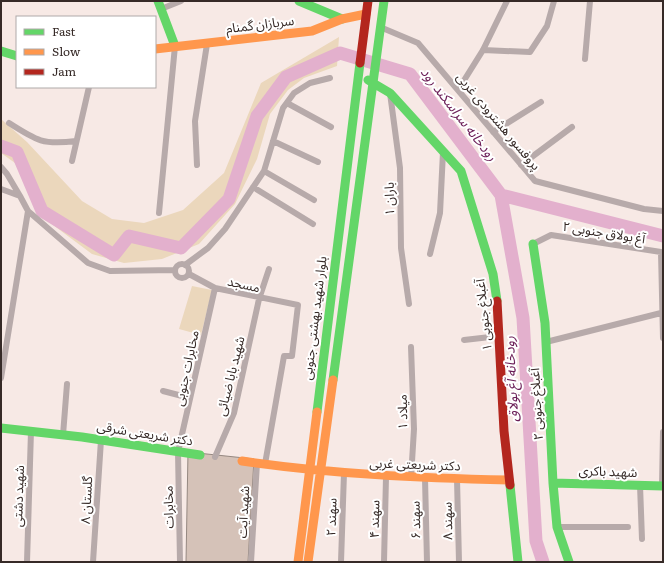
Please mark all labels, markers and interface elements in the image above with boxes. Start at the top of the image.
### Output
street label: سربازان گمنام [225,10,295,38]
legend [16,16,156,88]
text: Fast [52,22,76,40]
text: Slow [52,42,81,60]
text: Jam [52,62,77,80]
water label: رودخانه سراسکند رود [417,62,503,165]
street label: پروفسور هشترودی غربی [452,68,546,175]
street label: باران ۱ [379,182,398,216]
street label: آغ بولاق جنوبی ۲ [561,216,648,250]
street label: بلوار شهید بهشتی جنوبی [296,255,331,381]
street label: مسجد [226,271,263,297]
street label: آغبلاغ جنوبی ۱ [469,277,498,352]
street label: مخابرات جنوبی [168,328,203,408]
street label: شهيد بابا ضيائی [210,334,249,418]
water label: رودخانه آغ بولاق [498,335,524,423]
street label: آغبلاغ جنوبی ۲ [524,366,549,441]
street label: میلاد ۱ [392,394,411,430]
street label: دکتر شریعتی شرقی [96,416,195,449]
street label: دکتر شریعتی غربی [369,452,461,475]
street label: شهید باکری [578,460,638,481]
street label: شهید دشتی [7,465,28,527]
street label: گلستان ۸ [75,475,96,524]
street label: مخابرات [158,485,177,529]
street label: شهید آیت [232,485,253,539]
street label: سهند ۲ [320,498,341,536]
street label: سهند ۴ [364,500,383,538]
street label: سهند ۶ [405,501,424,539]
street label: سهند ۸ [437,502,456,540]

